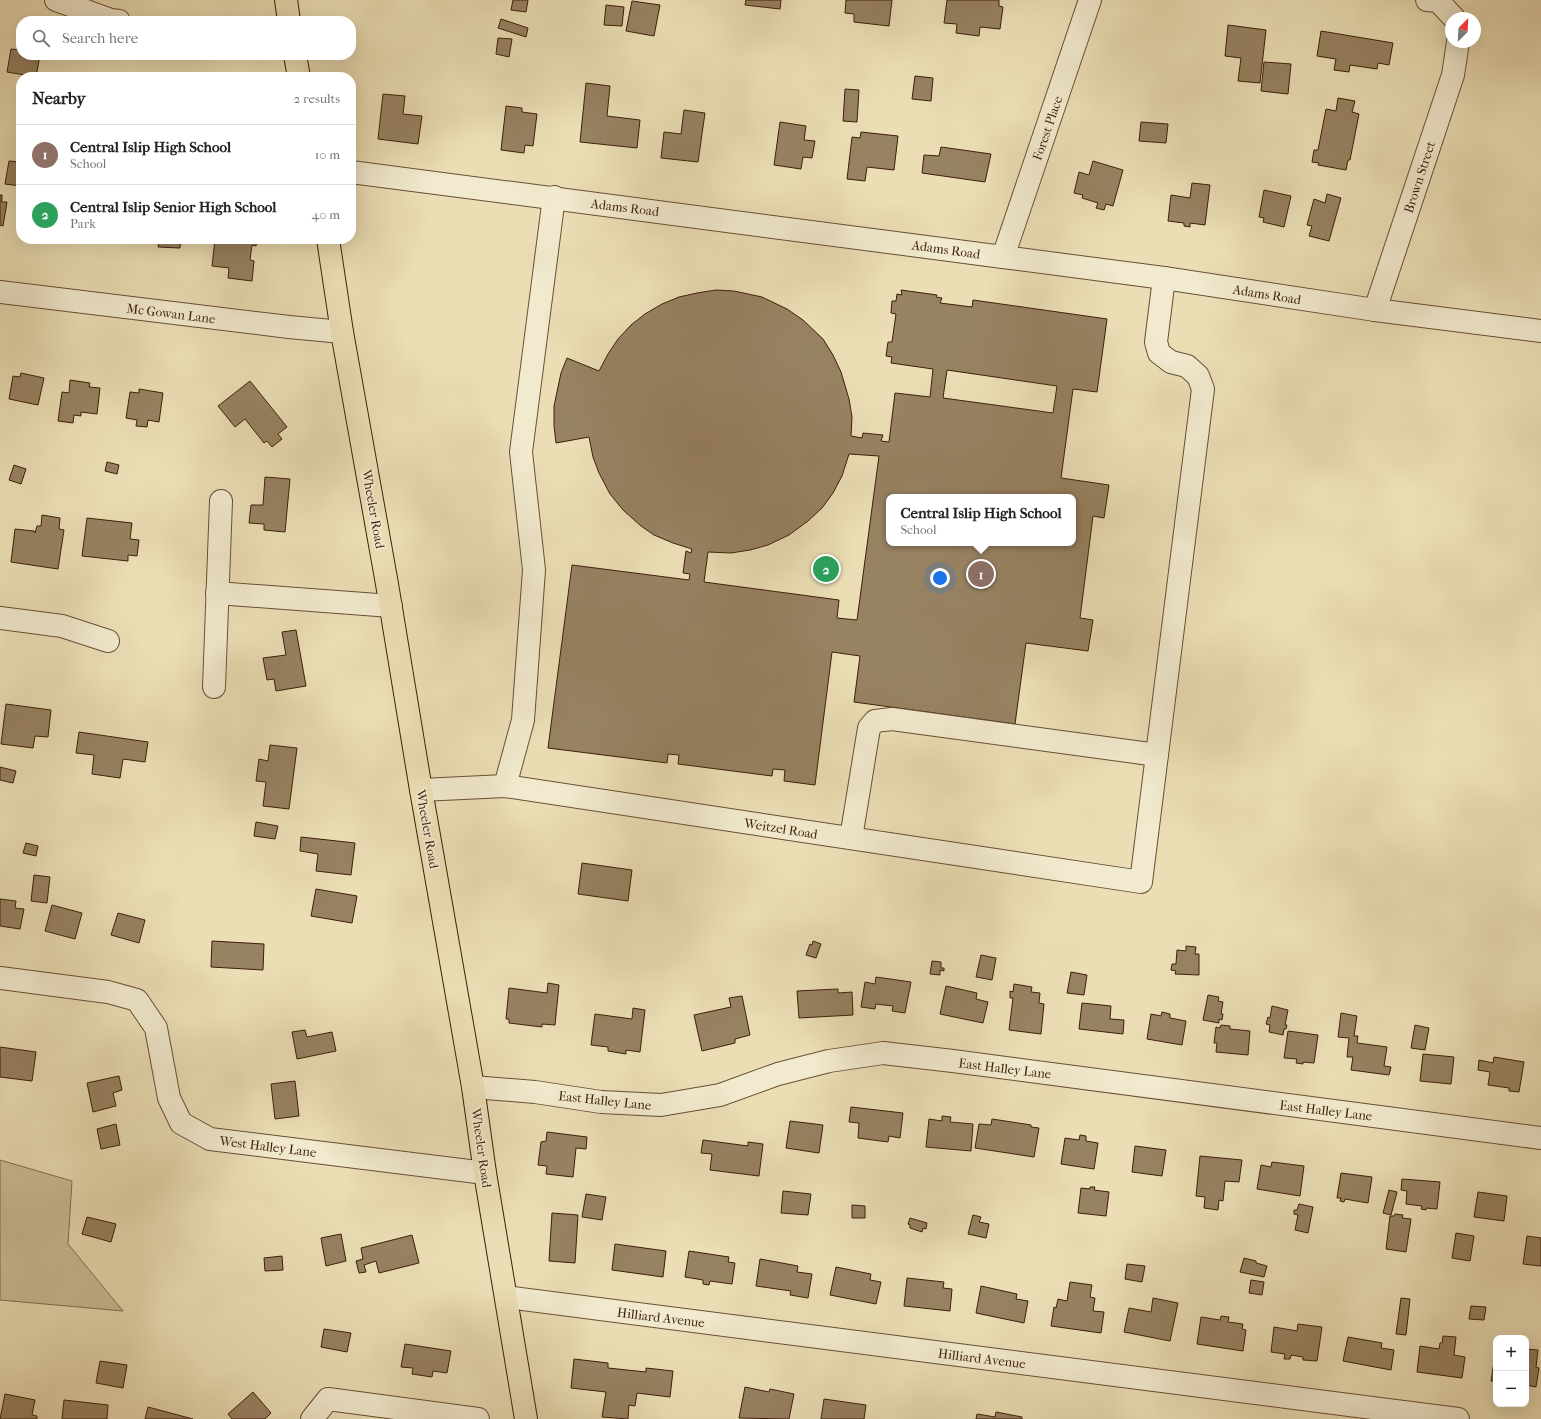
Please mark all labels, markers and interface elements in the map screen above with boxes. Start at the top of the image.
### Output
north arrow [1445,12,1481,48]
search box [16,16,356,60]
icon: search [30,27,52,49]
text: Search here [62,29,138,47]
text: Nearby [32,88,86,108]
text: 2 results [294,91,340,106]
street label: Forest Place [1029,93,1066,162]
text: Central Islip High School [70,138,231,156]
street label: Brown Street [1401,139,1438,215]
text: 1 [43,147,47,162]
text: 10 m [315,147,340,162]
text: School [70,156,106,171]
street label: Adams Road [589,196,661,219]
text: Central Islip Senior High School [70,198,277,216]
text: 2 [42,207,48,222]
text: 40 m [312,207,340,222]
text: Park [70,216,96,231]
street label: Adams Road [910,237,982,262]
street label: Adams Road [1231,282,1303,307]
street label: Mc Gowan Lane [126,301,217,326]
street label: Wheeler Road [359,467,388,551]
popup [886,494,1076,546]
text: Central Islip High School [900,504,1062,522]
text: School [900,522,937,537]
pin: 2 [813,554,839,584]
pin: 1 [968,559,994,589]
your location [930,568,950,588]
street label: Wheeler Road [413,787,442,871]
street label: Weitzel Road [742,815,820,842]
street label: East Halley Lane [958,1055,1053,1082]
street label: East Halley Lane [558,1088,653,1113]
street label: East Halley Lane [1279,1097,1374,1124]
street label: Wheeler Road [468,1106,495,1190]
street label: West Halley Lane [218,1133,318,1160]
street label: Hilliard Avenue [616,1305,706,1330]
map controls [1493,1335,1529,1407]
button: + [1493,1335,1529,1371]
street label: Hilliard Avenue [937,1346,1027,1371]
button: − [1493,1371,1529,1407]

